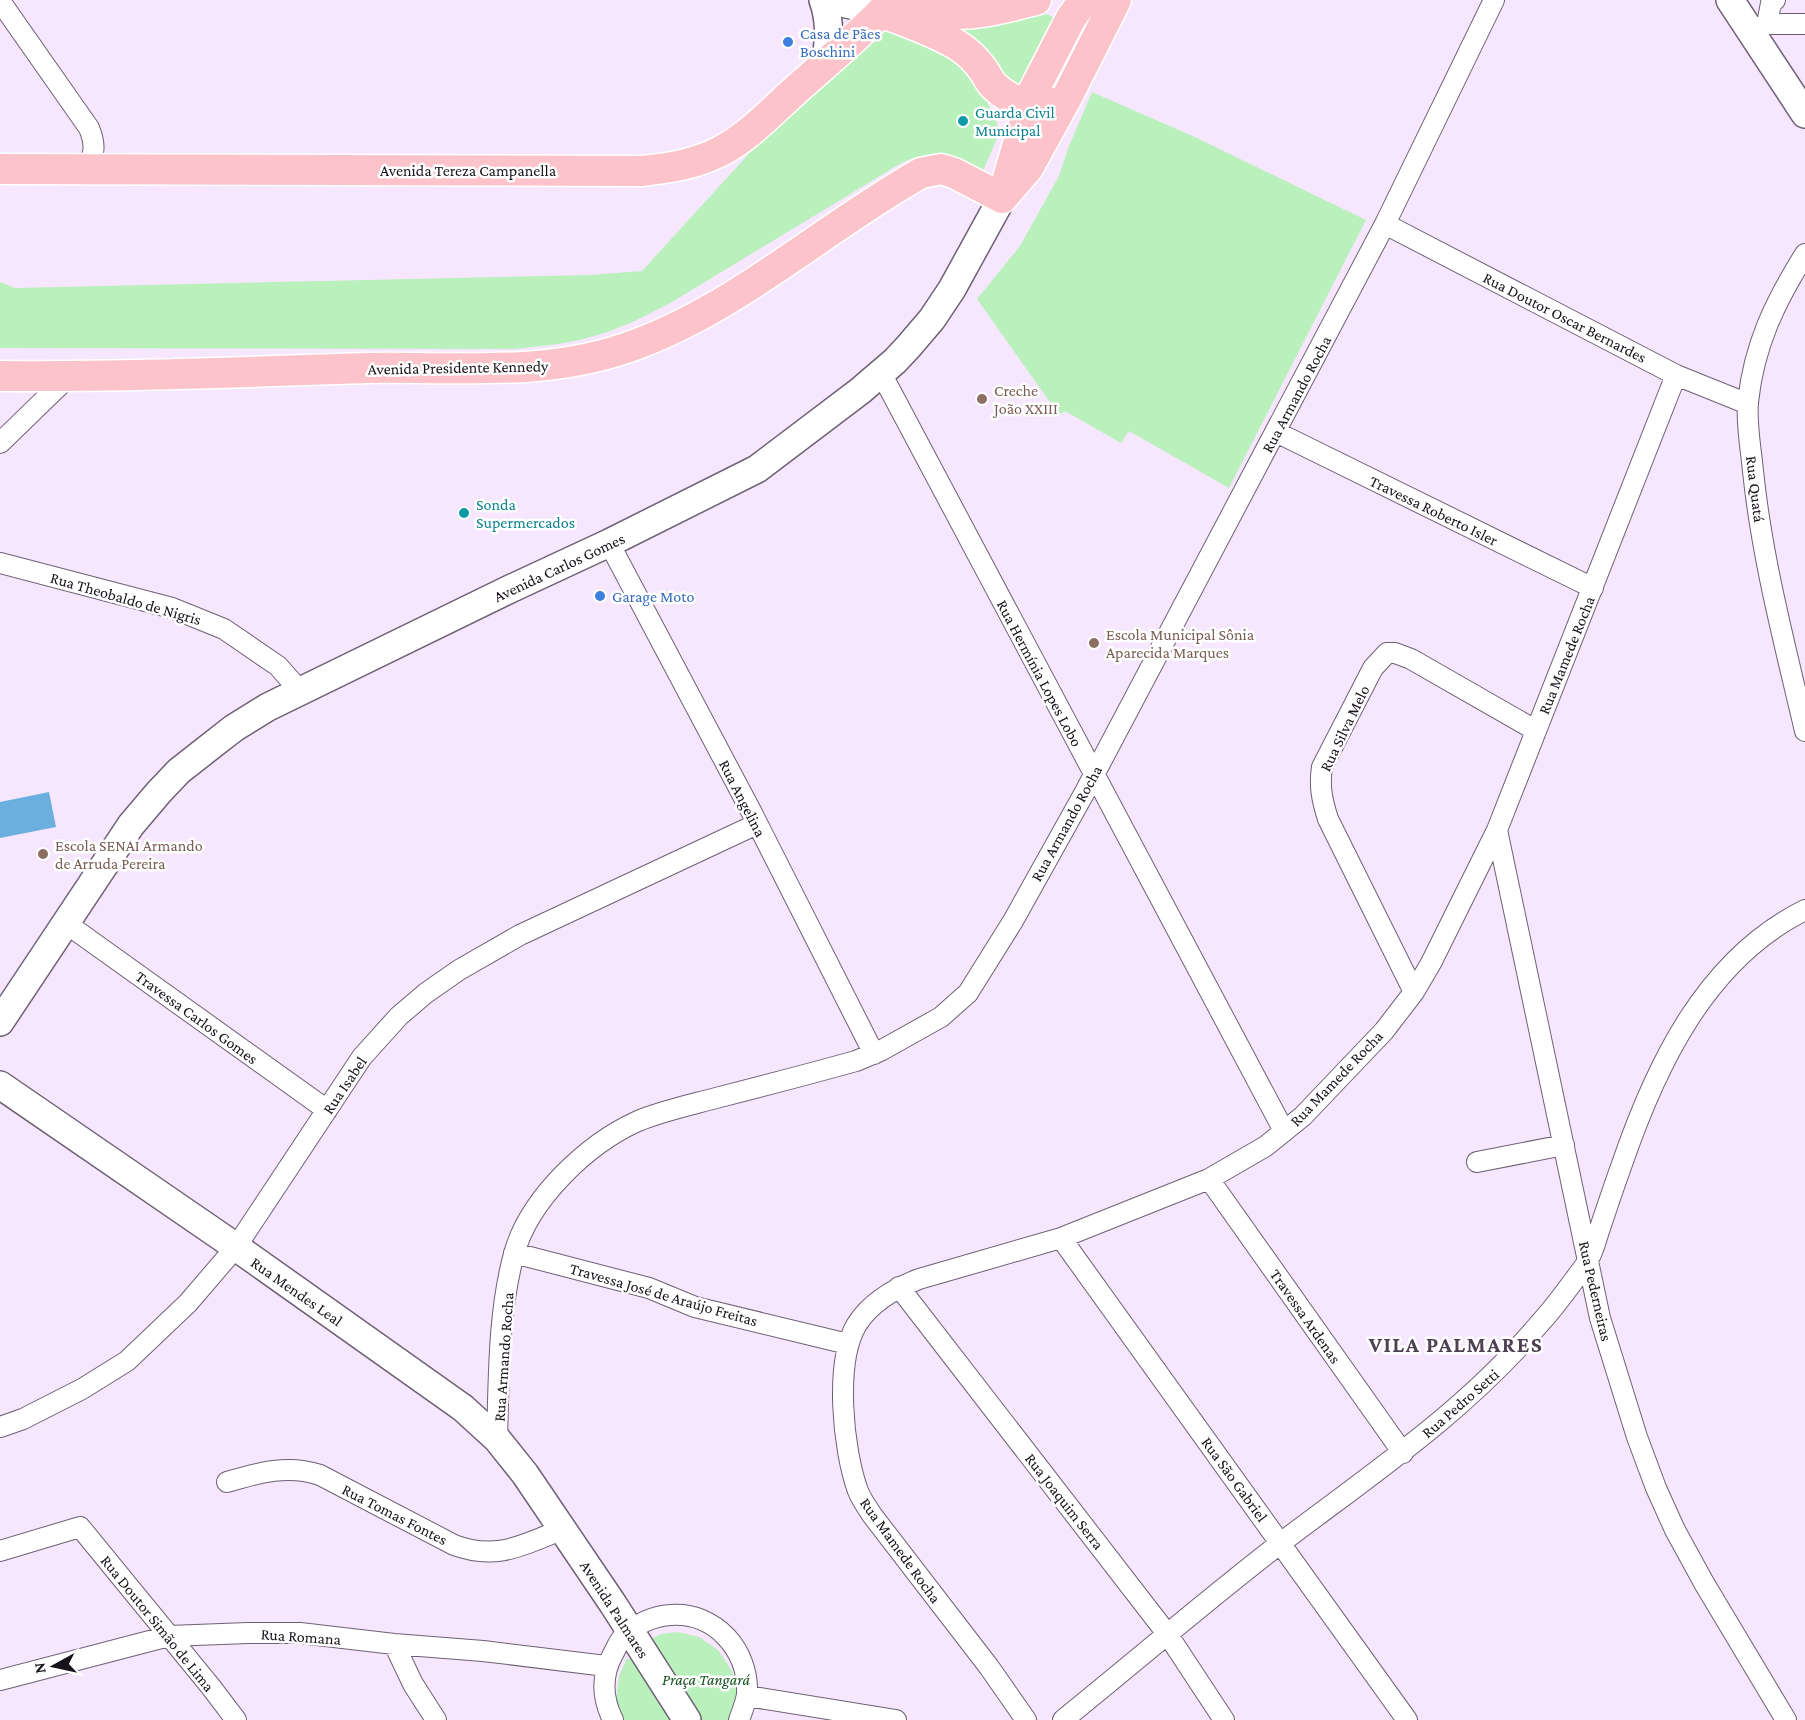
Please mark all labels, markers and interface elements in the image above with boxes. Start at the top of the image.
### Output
place label: Casa de Pães Boschini [800,25,880,60]
marker: Casa de Pães Boschini [781,35,795,49]
place label: Guarda Civil Municipal [975,104,1055,140]
marker: Guarda Civil Municipal [956,114,970,128]
street label: Avenida Tereza Campanella [380,162,557,180]
street label: Rua Doutor Oscar Bernardes [1480,269,1649,366]
street label: Rua Armando Rocha [1258,332,1335,455]
street label: Avenida Presidente Kennedy [367,357,549,379]
place label: Creche João XXIII [992,382,1058,418]
marker: Creche João XXIII [975,392,989,406]
street label: Rua Quatá [1743,455,1768,524]
street label: Travessa Roberto Isler [1367,472,1501,549]
place label: Sonda Supermercados [476,496,575,532]
marker: Sonda Supermercados [457,506,471,520]
street label: Avenida Carlos Gomes [491,530,627,605]
street label: Rua Theobaldo de Nigris [48,569,203,629]
place label: Garage Moto [612,588,694,606]
marker: Garage Moto [593,589,607,603]
street label: Rua Mamede Rocha [1535,593,1598,717]
street label: Rua Hermínia Lopes Lobo [993,597,1086,750]
place label: Escola Municipal Sônia Aparecida Marques [1106,626,1255,662]
marker: Escola Municipal Sônia Aparecida Marques [1087,636,1101,650]
street label: Rua Silva Melo [1316,682,1373,774]
street label: Rua Angelina [715,757,770,841]
street label: Rua Armando Rocha [1028,762,1106,884]
place label: Escola SENAI Armando de Arruda Pereira [55,837,203,872]
marker: Escola SENAI Armando de Arruda Pereira [36,847,50,861]
street label: Travessa Carlos Gomes [132,967,261,1067]
street label: Rua Mamede Rocha [1287,1027,1387,1129]
street label: Rua Isabel [319,1053,370,1117]
street label: Rua Pederneiras [1576,1239,1615,1343]
street label: Rua Mendes Leal [248,1254,346,1329]
street label: Travessa José de Araújo Freitas [568,1259,760,1330]
street label: Travessa Ardenas [1267,1266,1344,1367]
street label: Rua Armando Rocha [490,1291,517,1422]
district label: VILA PALMARES [1368,1332,1543,1357]
street label: Rua Pedro Setti [1418,1365,1502,1441]
street label: Rua São Gabriel [1198,1434,1271,1525]
street label: Rua Joaquim Serra [1021,1450,1108,1554]
street label: Rua Tomas Fontes [339,1481,450,1548]
street label: Rua Mamede Rocha [857,1494,945,1607]
street label: Rua Doutor Simão de Lima [97,1552,218,1695]
street label: Avenida Palmares [577,1557,652,1661]
street label: Rua Romana [260,1625,342,1648]
north arrow [24,1636,84,1696]
text: N [30,1661,49,1675]
park label: Praça Tangará [662,1671,750,1689]

